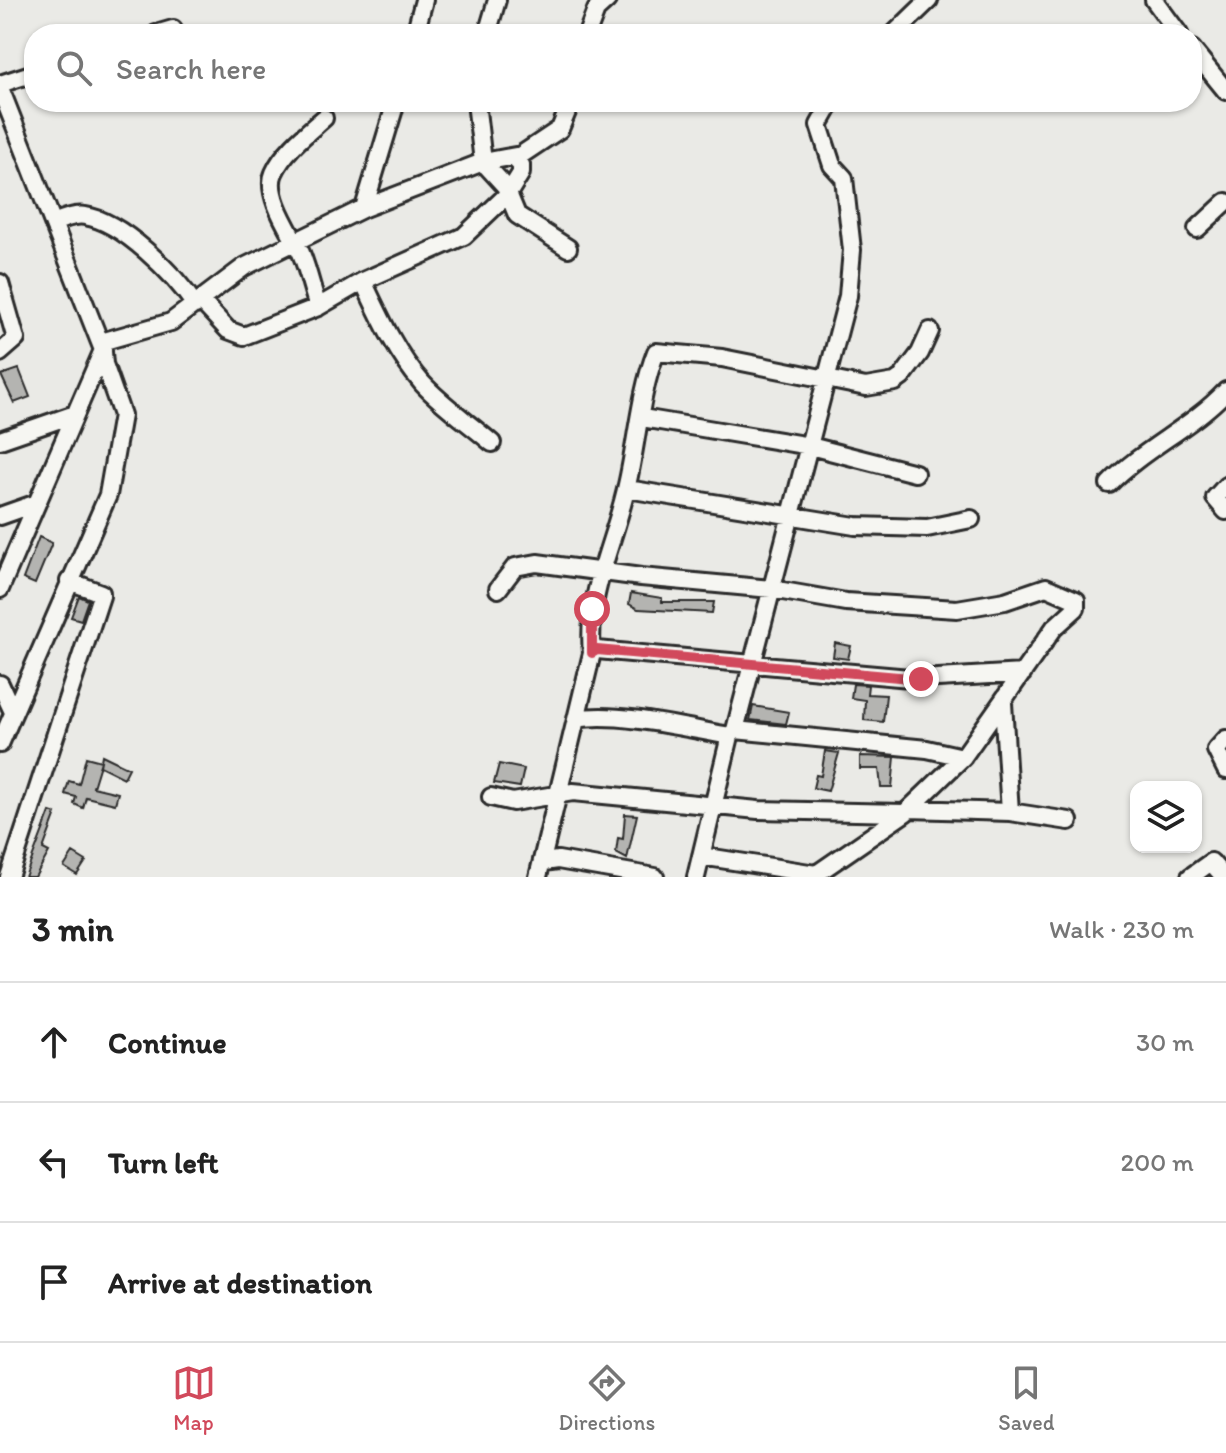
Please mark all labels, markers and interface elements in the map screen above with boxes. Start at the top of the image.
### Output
search box [24,24,1202,112]
icon: search [52,46,96,90]
text: Search here [116,50,266,87]
route start [574,591,610,627]
route end [903,661,939,697]
map controls [1130,781,1202,853]
button: layers [1130,781,1202,853]
text: 3 min [32,909,114,950]
text: Walk · 230 m [1049,913,1194,945]
icon: ahead [32,1020,76,1064]
text: Continue [108,1024,227,1061]
text: 30 m [1136,1026,1194,1058]
icon: left [32,1140,76,1184]
text: Turn left [108,1144,219,1181]
text: 200 m [1121,1146,1194,1178]
icon: arrive [32,1260,76,1304]
text: Arrive at destination [108,1264,372,1301]
tab: Map [172,1361,216,1436]
tab: Directions [559,1361,655,1436]
tab: Saved [998,1361,1054,1436]

